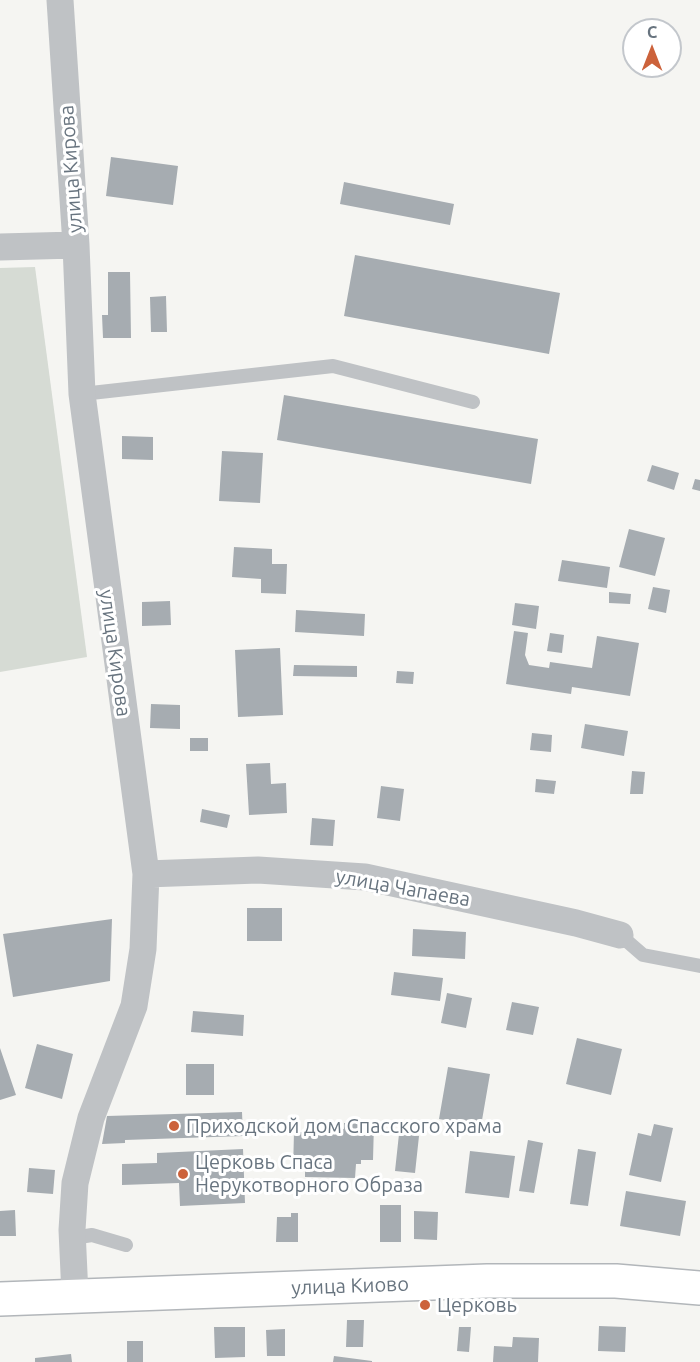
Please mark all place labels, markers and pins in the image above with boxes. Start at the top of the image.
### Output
place label: Приходской дом Спасского храма [186,1114,502,1138]
marker: Приходской дом Спасского храма [167,1119,181,1133]
place label: Церковь Спаса Нерукотворного Образа [195,1150,423,1197]
marker: Церковь Спаса Нерукотворного Образа [176,1167,190,1181]
place label: Церковь [437,1293,517,1317]
marker: Церковь [418,1298,432,1312]

